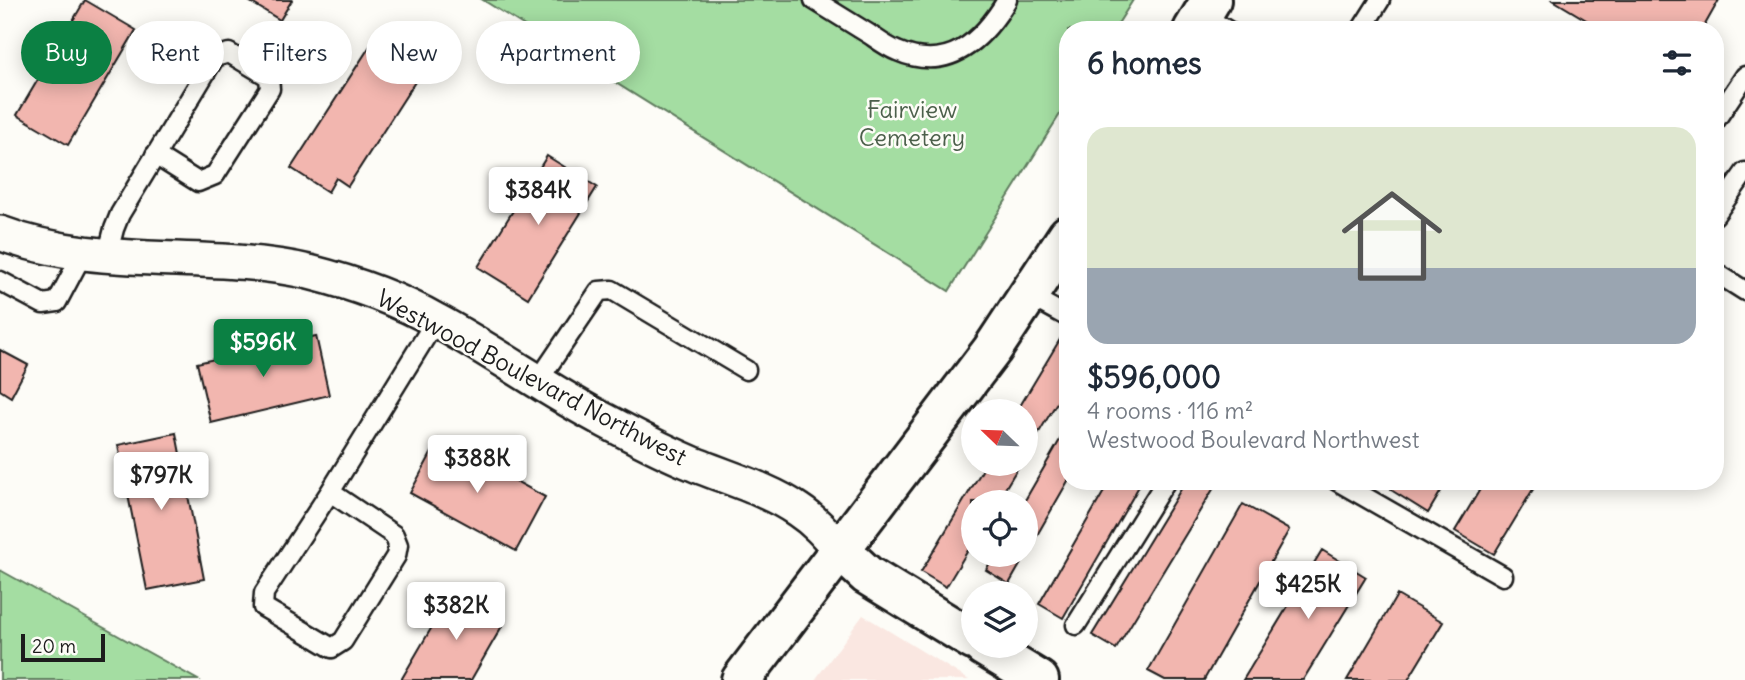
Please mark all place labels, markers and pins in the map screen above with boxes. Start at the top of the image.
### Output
pin: $384K [489,168,587,227]
pin: $596K [214,320,312,379]
pin: $388K [428,435,526,495]
pin: $797K [112,452,210,512]
pin: $425K [1259,562,1357,621]
pin: $382K [407,582,505,642]

